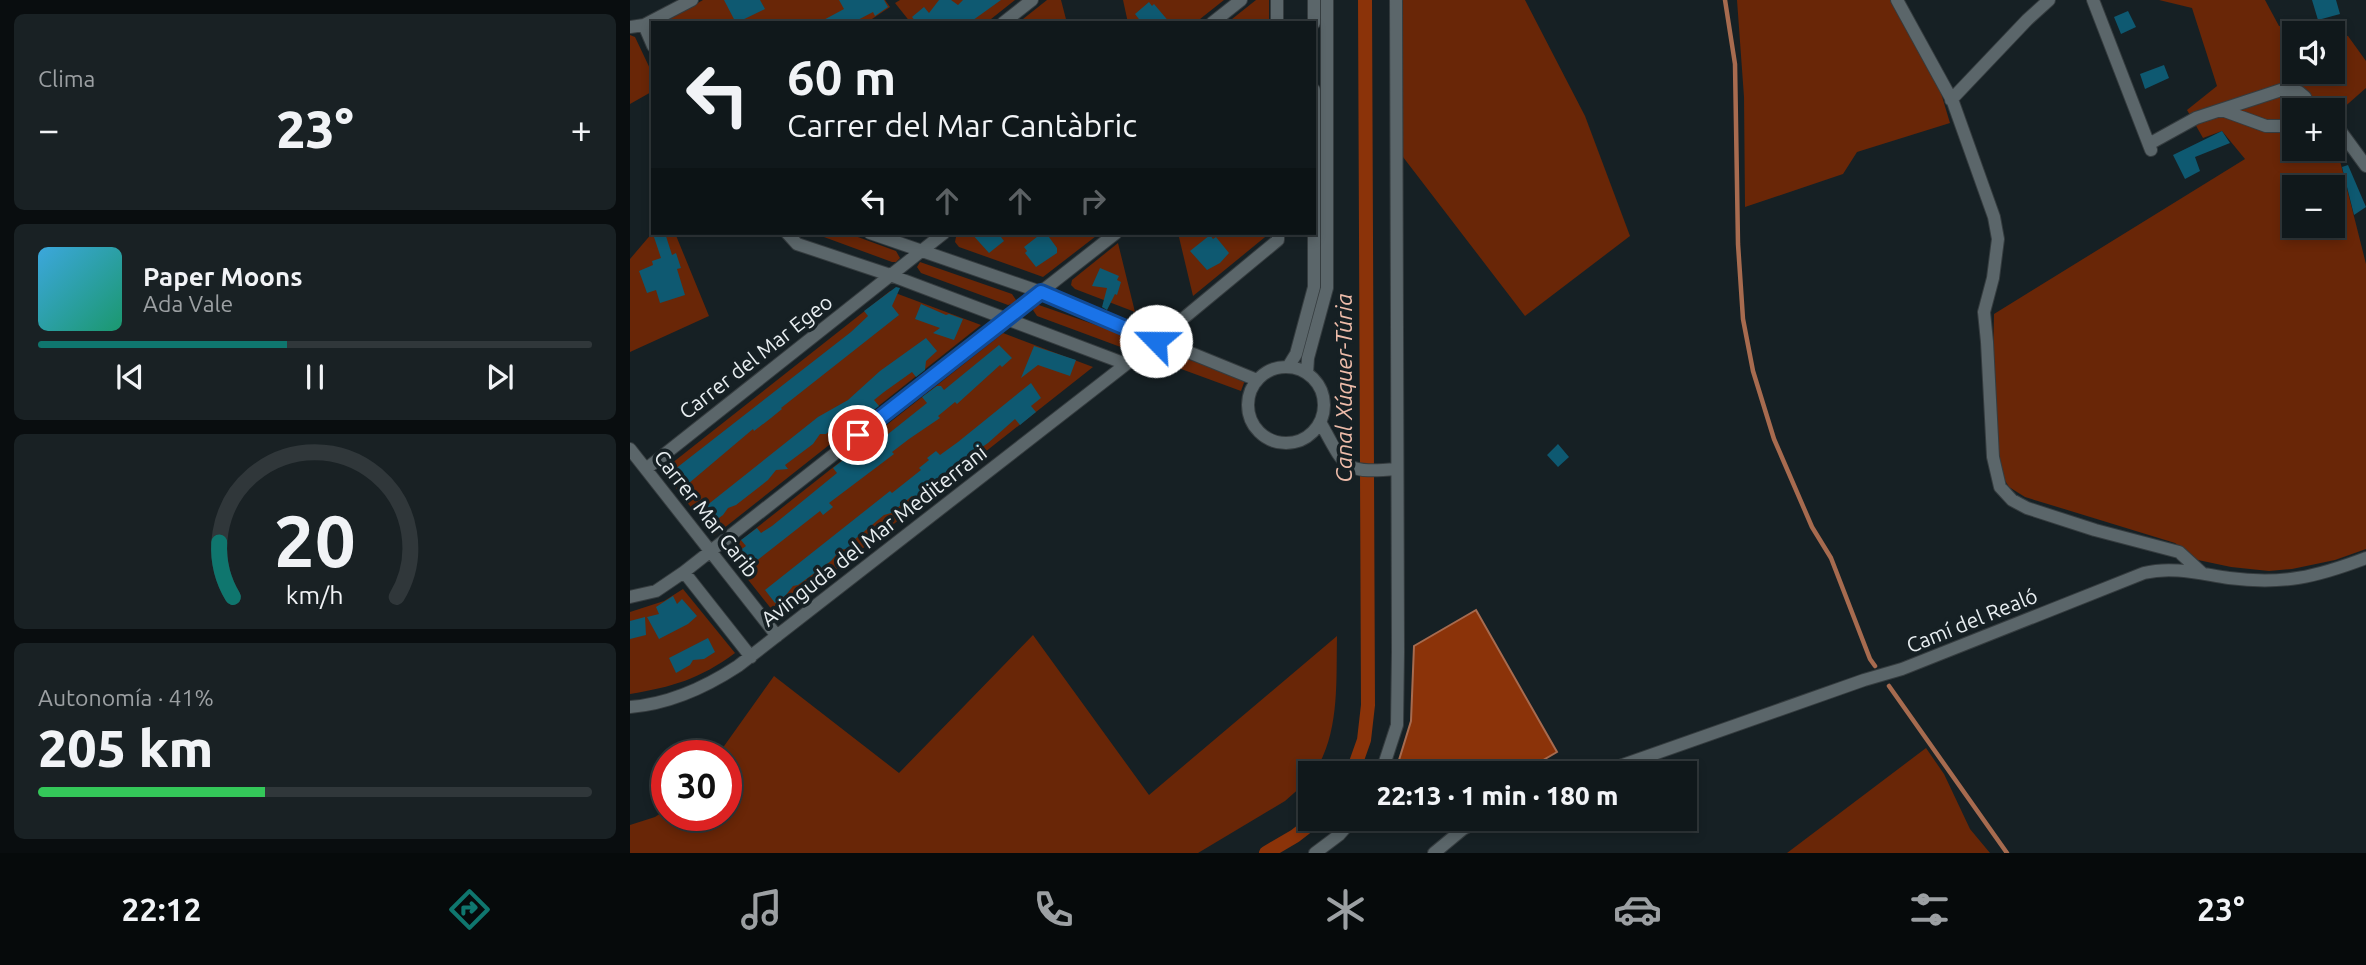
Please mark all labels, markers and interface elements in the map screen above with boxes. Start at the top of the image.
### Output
map controls [2282,21,2345,238]
button: sound [2282,21,2345,84]
icon: left [672,49,763,140]
text: 60 m [787,49,896,104]
text: Clima [38,66,95,91]
button: + [2282,98,2345,161]
text: 23° [276,100,354,158]
text: Carrer del Mar Cantàbric [787,107,1137,143]
text: − [38,108,59,150]
text: + [571,108,592,150]
button: − [2282,175,2345,238]
icon: left [855,182,893,220]
icon: ahead [928,182,966,220]
icon: ahead [1001,182,1039,220]
icon: right [1074,182,1112,220]
text: Paper Moons [143,262,302,291]
street label: Carrer del Mar Egeo [674,289,837,423]
text: Ada Vale [143,291,233,316]
water label: Canal Xúquer-Túria [1331,293,1356,483]
position arrow [1119,304,1193,378]
icon: previous [111,358,149,396]
icon: pause [296,358,334,396]
icon: next [481,358,519,396]
pin [828,405,888,465]
icon: arrive [839,416,877,454]
street label: Avinguda del Mar Mediterrani [756,440,991,631]
street label: Carrer Mar Carib [650,445,764,582]
text: 20 [274,500,356,582]
text: km/h [286,581,344,609]
street label: Camí del Realó [1903,583,2041,657]
text: Autonomía · 41% [38,685,214,710]
text: 205 km [38,719,213,777]
speed limit sign: 30 [651,740,742,831]
text: 22:13 · 1 min · 180 m [1377,781,1618,810]
icon: directions [445,885,494,934]
icon: music [737,885,786,934]
icon: phone [1029,885,1078,934]
icon: climate [1321,885,1370,934]
icon: car [1613,885,1662,934]
icon: filters [1905,885,1954,934]
text: 22:12 [122,891,202,927]
text: 23° [2197,891,2244,927]

